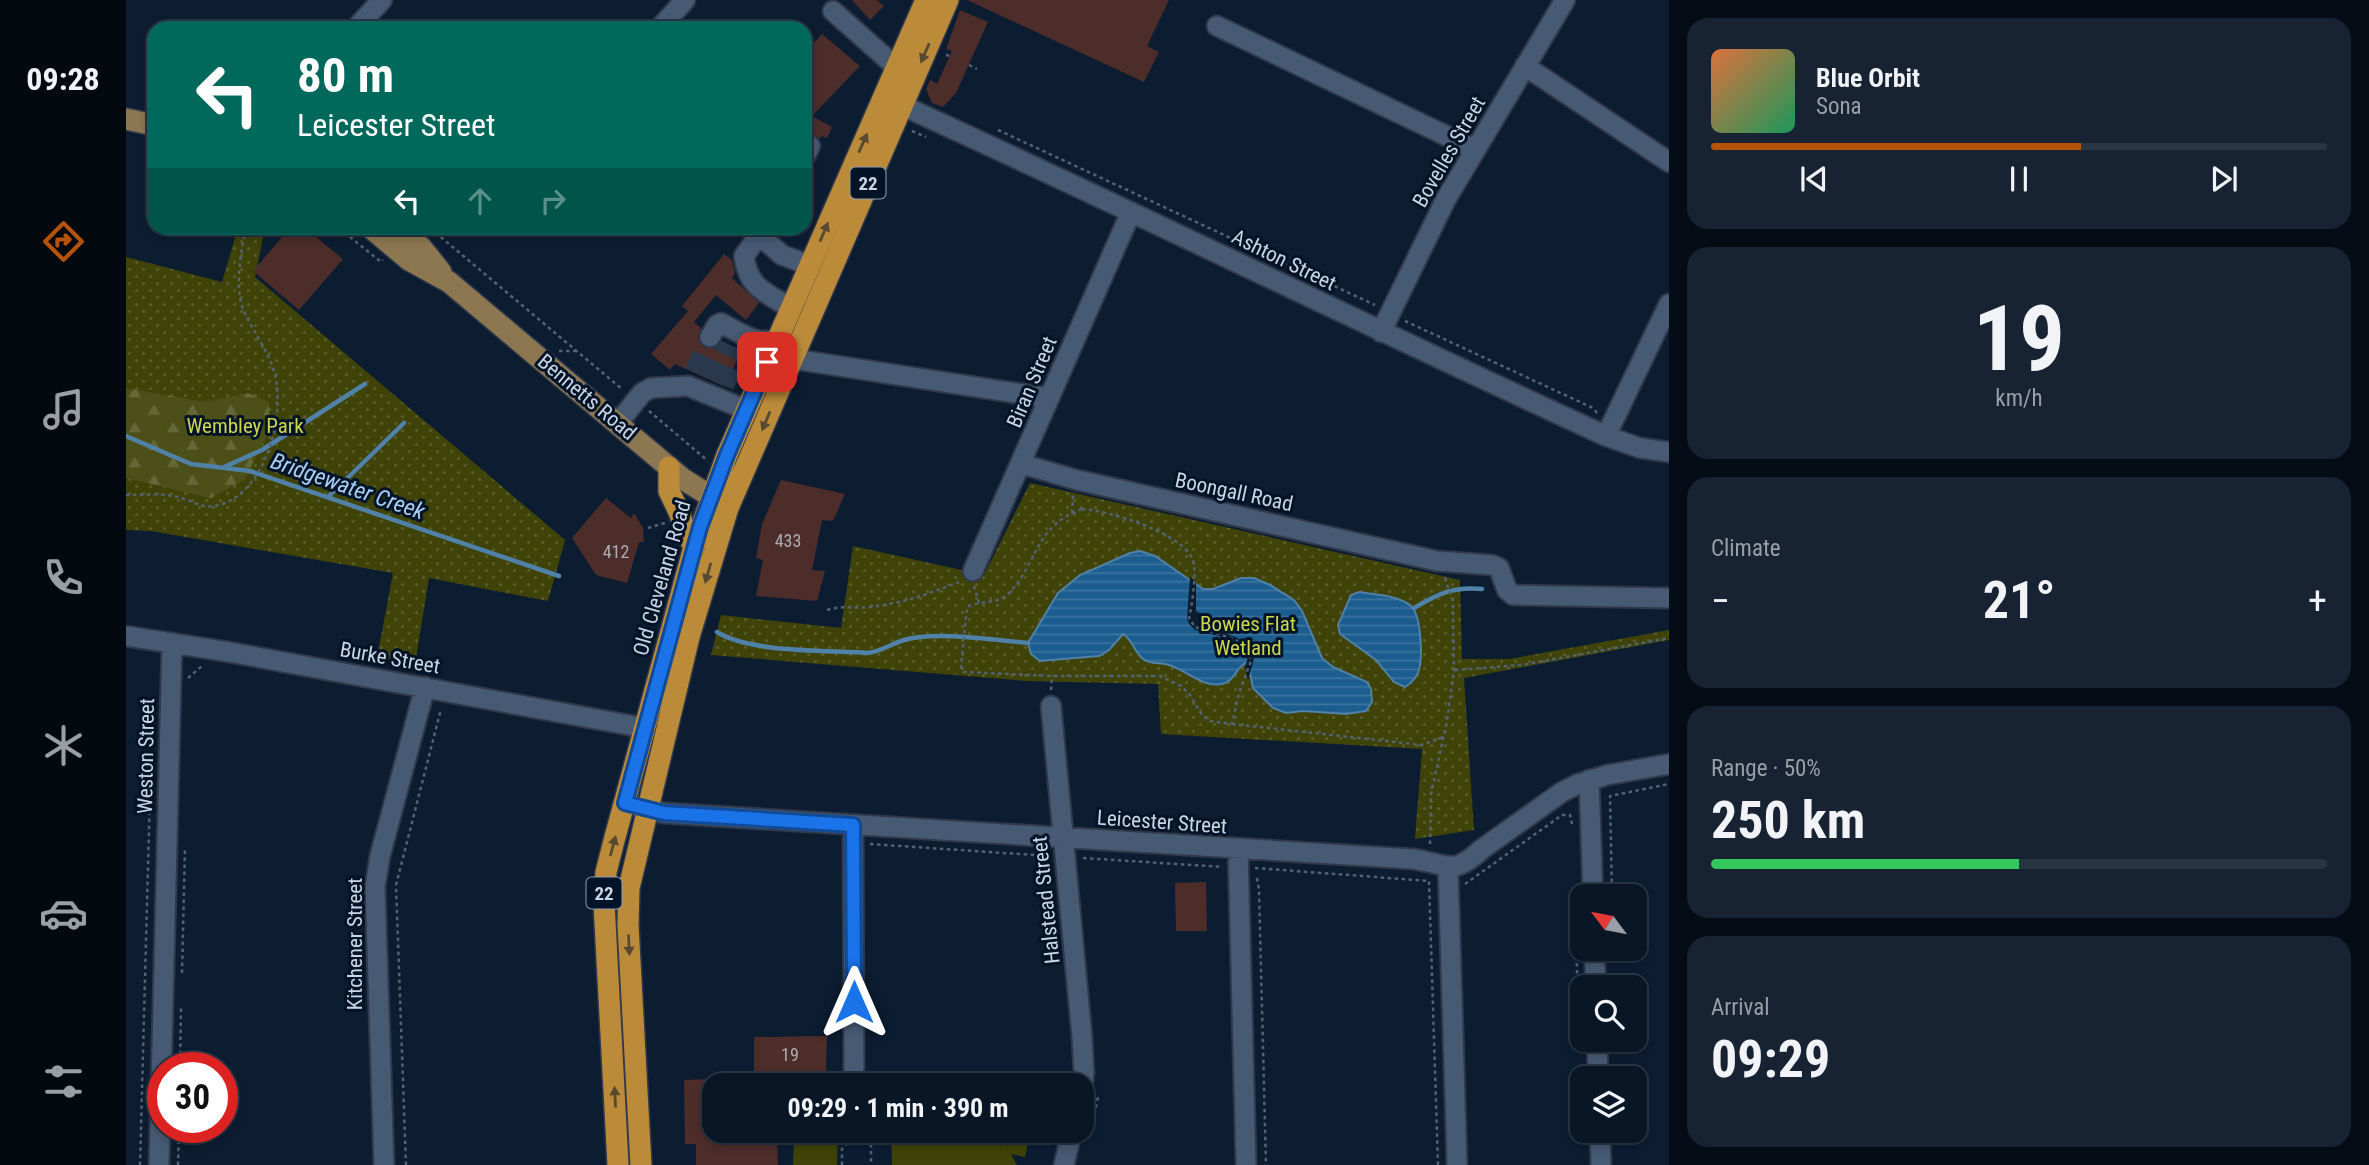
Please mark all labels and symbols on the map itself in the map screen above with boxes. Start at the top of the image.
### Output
one-way arrow [919,42,930,63]
street label: Bovelles Street [1408,92,1490,212]
one-way arrow [857,132,868,153]
road number: 22 [850,168,886,198]
one-way arrow [819,222,830,243]
street label: Ashton Street [1228,225,1340,295]
pin [737,332,797,392]
street label: Biran Street [1002,333,1062,431]
street label: Bennetts Road [533,349,641,445]
one-way arrow [760,411,772,431]
park label: Wembley Park [186,414,304,438]
water label: Bridgewater Creek [267,447,429,526]
street label: Boongall Road [1173,468,1295,516]
street label: Old Cleveland Road [628,498,696,658]
house number: 433 [775,530,801,551]
house number: 412 [603,541,629,562]
one-way arrow [702,562,712,583]
park label: Bowies Flat Wetland [1200,612,1296,660]
street label: Burke Street [338,637,442,679]
street label: Weston Street [133,698,159,814]
street label: Leicester Street [1096,805,1228,839]
one-way arrow [608,834,619,856]
street label: Halstead Street [1027,835,1065,965]
street label: Kitchener Street [343,878,367,1010]
road number: 22 [587,878,622,908]
north arrow [1570,884,1647,961]
one-way arrow [624,935,635,957]
position arrow [817,965,891,1039]
house number: 19 [781,1044,799,1065]
speed limit sign: 30 [147,1052,238,1143]
one-way arrow [609,1086,620,1108]

